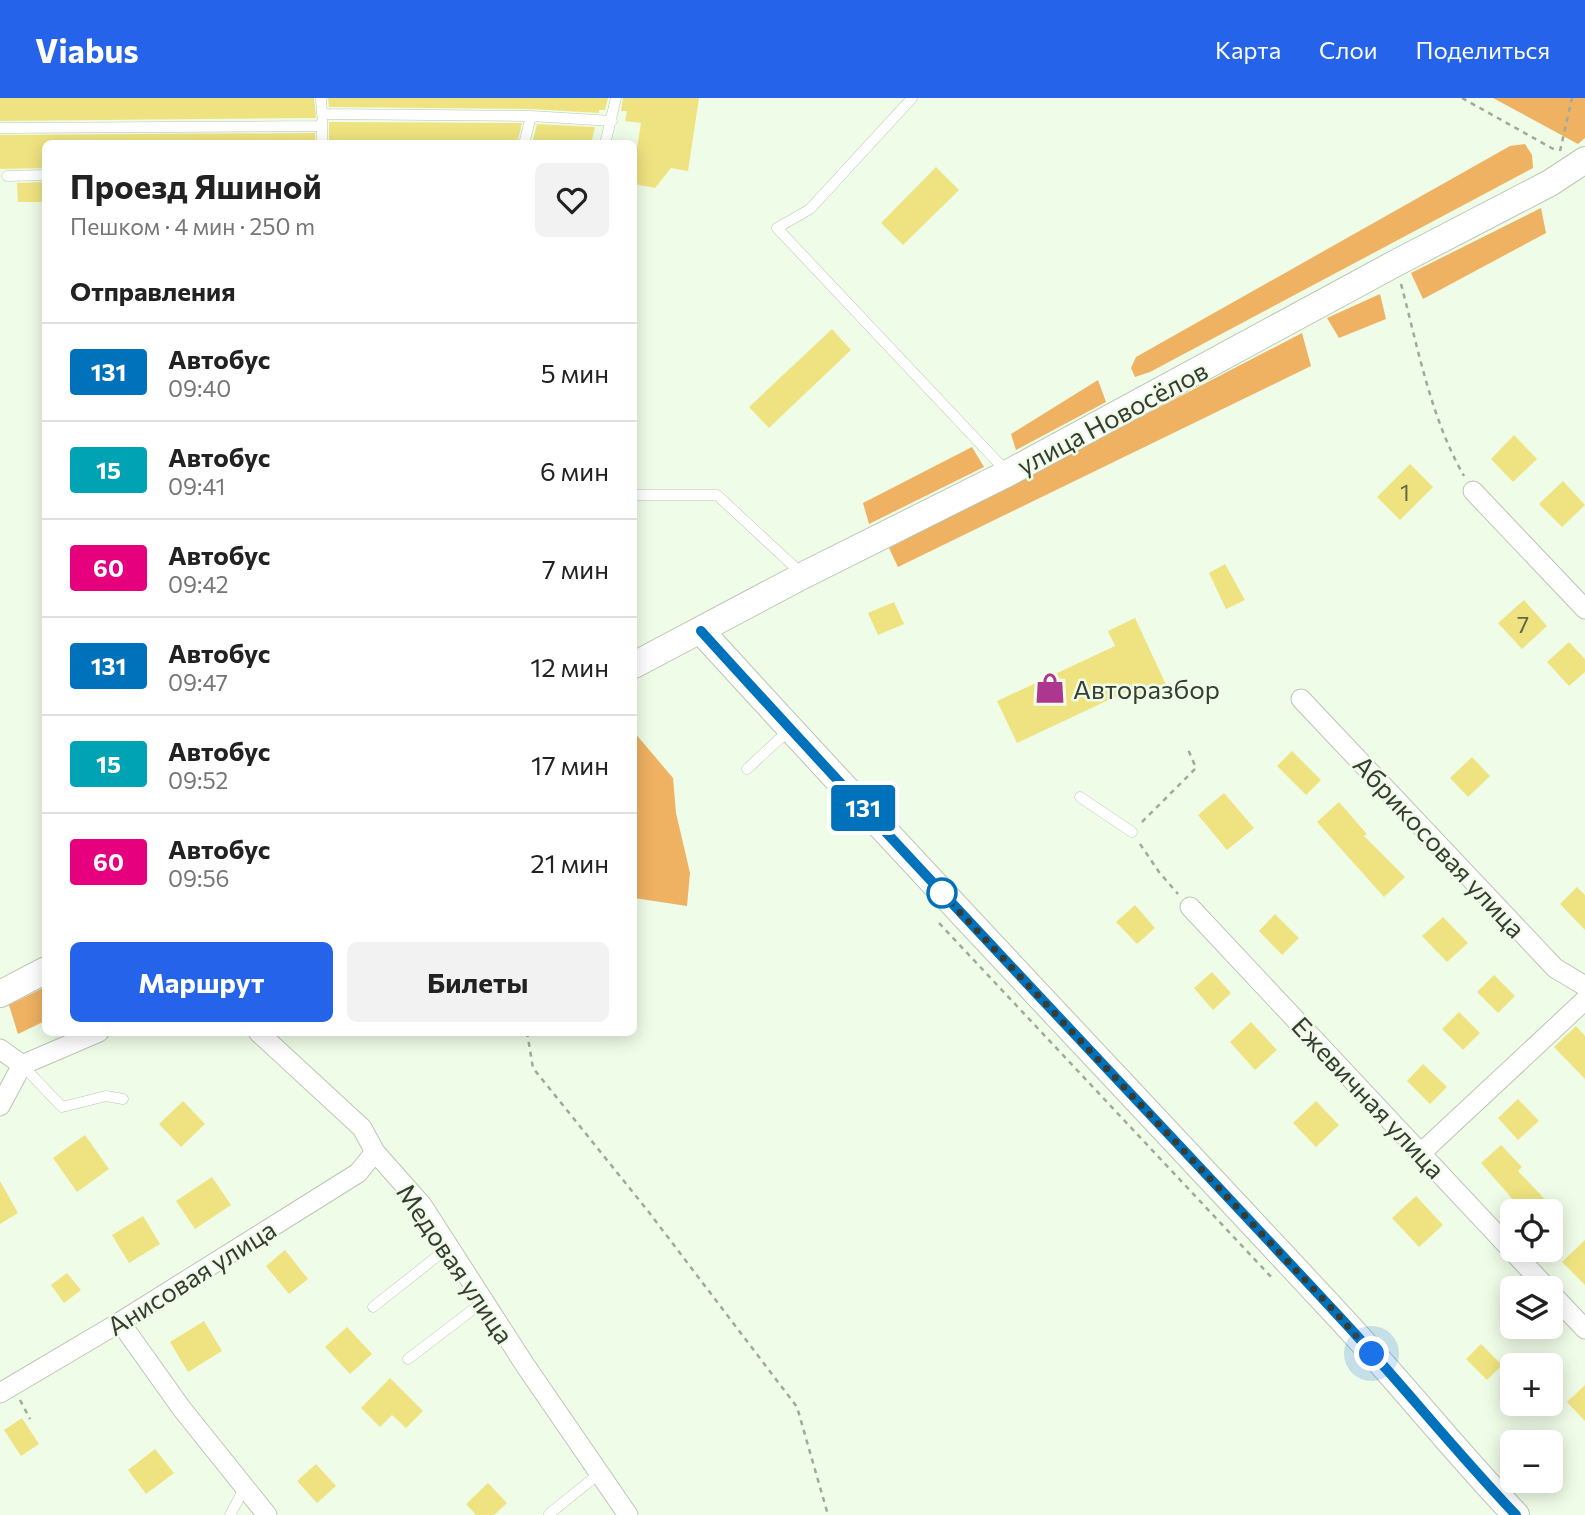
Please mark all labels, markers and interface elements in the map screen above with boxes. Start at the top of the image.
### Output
text: Viabus [35,29,139,70]
text: Карта [1215,35,1281,64]
text: Слои [1319,35,1377,64]
text: Поделиться [1415,35,1550,64]
button: heart [535,163,609,237]
text: Проезд Яшиной [70,165,322,206]
text: Пешком · 4 мин · 250 m [70,212,315,240]
text: Отправления [70,275,236,306]
text: Автобус [168,343,270,374]
street label: улица Новосёлов [1011,354,1213,480]
text: 131 [91,357,126,386]
text: 5 мин [541,357,609,388]
text: 09:40 [168,374,231,402]
text: Автобус [168,441,270,472]
text: 15 [96,455,121,484]
text: 6 мин [540,455,609,486]
text: 09:41 [168,472,225,500]
house number: 1 [1400,478,1410,506]
text: Автобус [168,539,270,570]
text: 60 [93,553,124,582]
text: 7 мин [542,553,609,584]
text: 09:42 [168,570,229,598]
house number: 7 [1517,610,1529,638]
text: Автобус [168,637,270,668]
text: 131 [91,651,126,680]
text: 12 мин [530,651,609,682]
text: 09:47 [168,668,228,696]
shop icon: Авторазбор [1033,671,1067,705]
place label: Авторазбор [1073,673,1220,704]
text: Автобус [168,735,270,766]
text: 15 [96,749,121,778]
text: 17 мин [531,749,609,780]
street label: Абрикосовая улица [1348,749,1532,943]
text: 09:52 [168,766,228,794]
line badge: 131 [823,785,903,831]
text: 131 [845,793,881,822]
text: Автобус [168,833,270,864]
text: 60 [93,847,124,876]
text: 21 мин [530,847,609,878]
text: 09:56 [168,864,230,892]
unlabelled marker [927,878,957,908]
button: Маршрут [70,942,333,1022]
button: Билеты [347,942,609,1022]
street label: Ежевичная улица [1286,1010,1452,1184]
street label: Медовая улица [391,1177,521,1349]
map controls [1500,1199,1563,1493]
button: locate [1500,1199,1563,1262]
street label: Анисовая улица [101,1213,281,1341]
button: layers [1500,1276,1563,1339]
your location [1354,1336,1389,1371]
button: + [1500,1353,1563,1416]
button: − [1500,1430,1563,1493]

